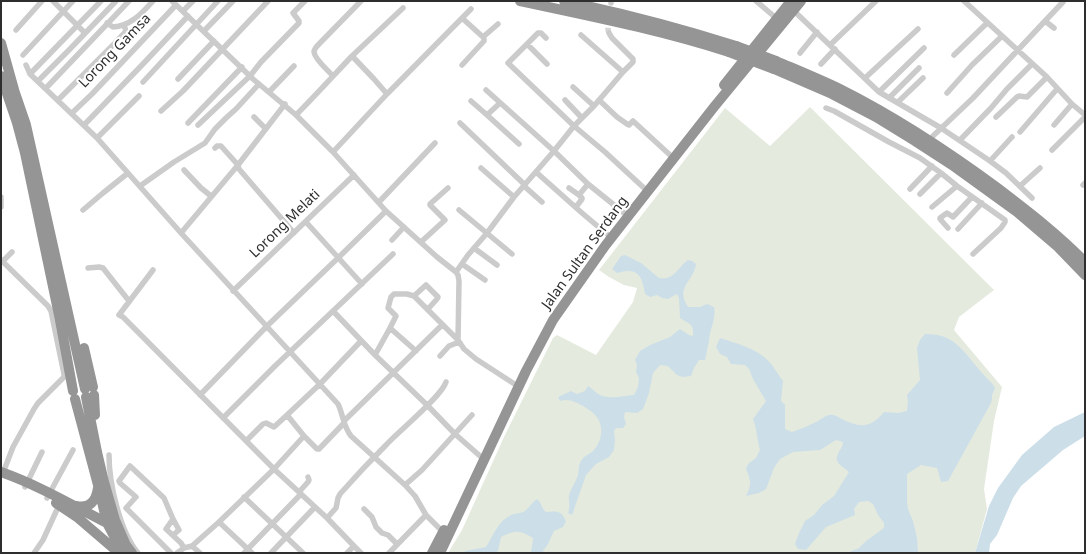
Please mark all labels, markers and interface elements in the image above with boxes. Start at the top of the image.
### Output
street label: Lorong Gamsa [75,11,155,91]
street label: Lorong Melati [246,186,324,262]
street label: Jalan Sultan Serdang [538,193,632,313]

